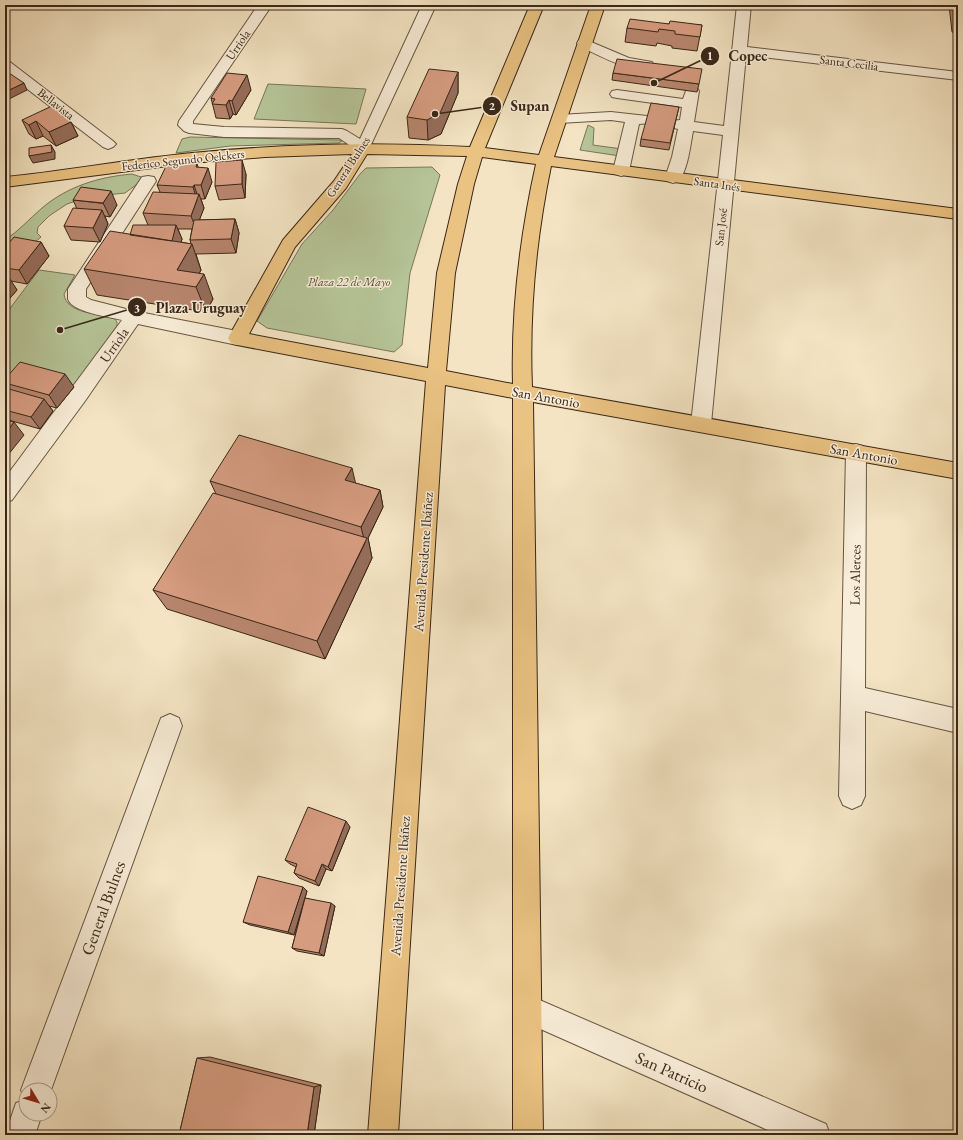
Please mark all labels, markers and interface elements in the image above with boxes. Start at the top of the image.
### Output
street label: Urriola [222,27,254,63]
callout: Copec [700,42,775,69]
text: Copec [729,46,767,65]
text: 1 [707,48,713,64]
street label: Santa Cecilia [819,51,880,75]
street label: Bellavista [34,85,78,124]
callout: Supan [482,92,557,119]
text: Supan [511,96,550,115]
text: 2 [489,98,496,114]
street label: General Bulnes [322,133,374,201]
street label: Federico Segundo Oelckers [121,146,245,174]
street label: Santa Inés [693,173,741,195]
street label: San José [711,207,731,247]
park label: Plaza 22 de Mayo [308,274,391,290]
callout: Plaza Uruguay [127,294,254,321]
text: Plaza Uruguay [156,298,247,317]
text: 3 [134,300,140,316]
street label: Urriola [96,324,133,366]
street label: San Antonio [511,382,581,412]
street label: San Antonio [829,439,899,469]
street label: Avenida Presidente Ibáñez [409,491,437,633]
street label: Los Alerces [845,544,865,606]
street label: Avenida Presidente Ibáñez [386,815,414,957]
street label: General Bulnes [76,858,130,958]
street label: San Patricio [632,1046,712,1098]
north arrow [18,1082,58,1122]
text: N [38,1100,54,1116]

